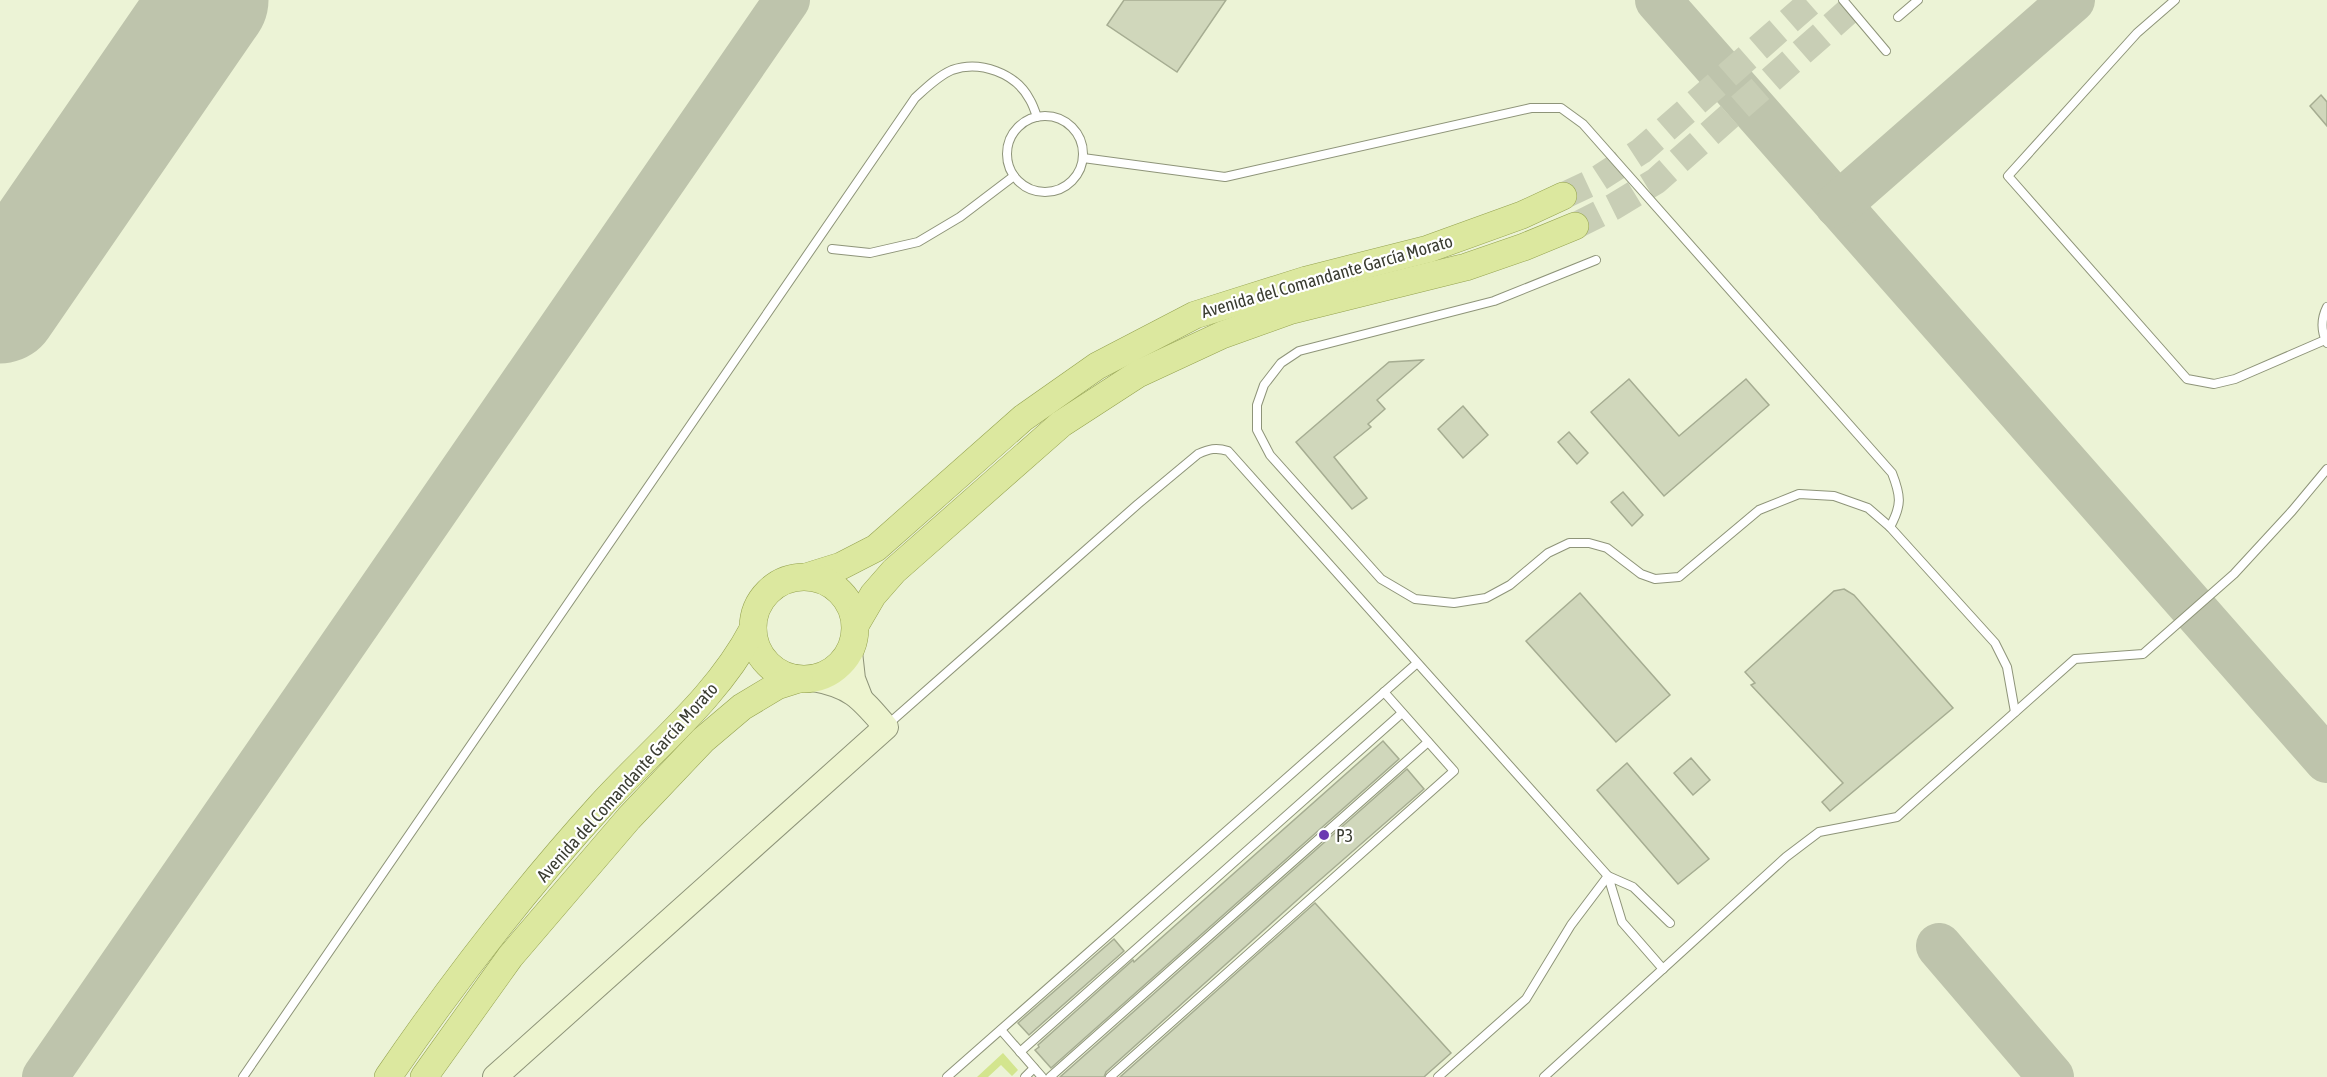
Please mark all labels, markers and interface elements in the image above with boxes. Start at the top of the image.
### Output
street label: Avenida del Comandante García Morato [1199,230,1455,322]
street label: Avenida del Comandante García Morato [532,678,722,886]
place label: P3 [1336,825,1353,846]
marker: P3 [1317,828,1331,842]

